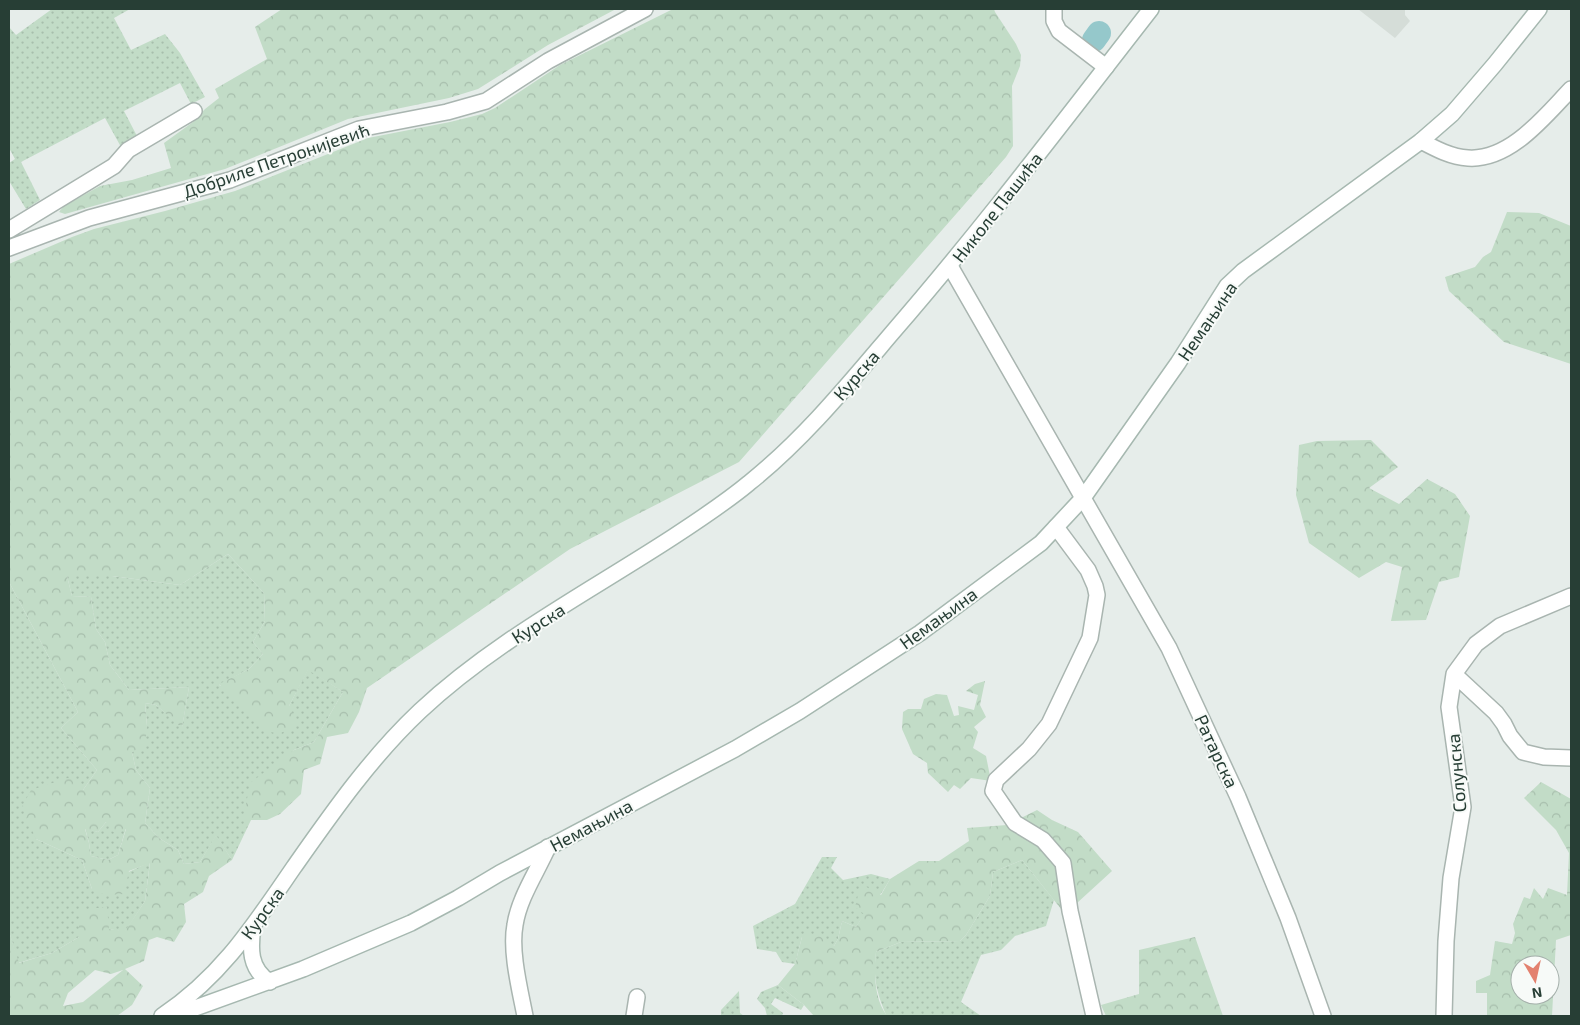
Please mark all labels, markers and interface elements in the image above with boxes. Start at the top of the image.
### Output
street label: Добриле Петронијевић [180,118,372,202]
street label: Николе Пашића [947,148,1047,266]
street label: Немањина [1173,277,1241,365]
street label: Курска [828,345,884,405]
street label: Немањина [895,582,981,654]
street label: Курска [507,598,569,648]
street label: Ратарска [1190,711,1244,791]
street label: Солунска [1442,733,1470,813]
street label: Немањина [546,794,636,856]
street label: Курска [236,883,288,943]
north arrow [1510,955,1560,1005]
text: N [1531,984,1543,1003]

